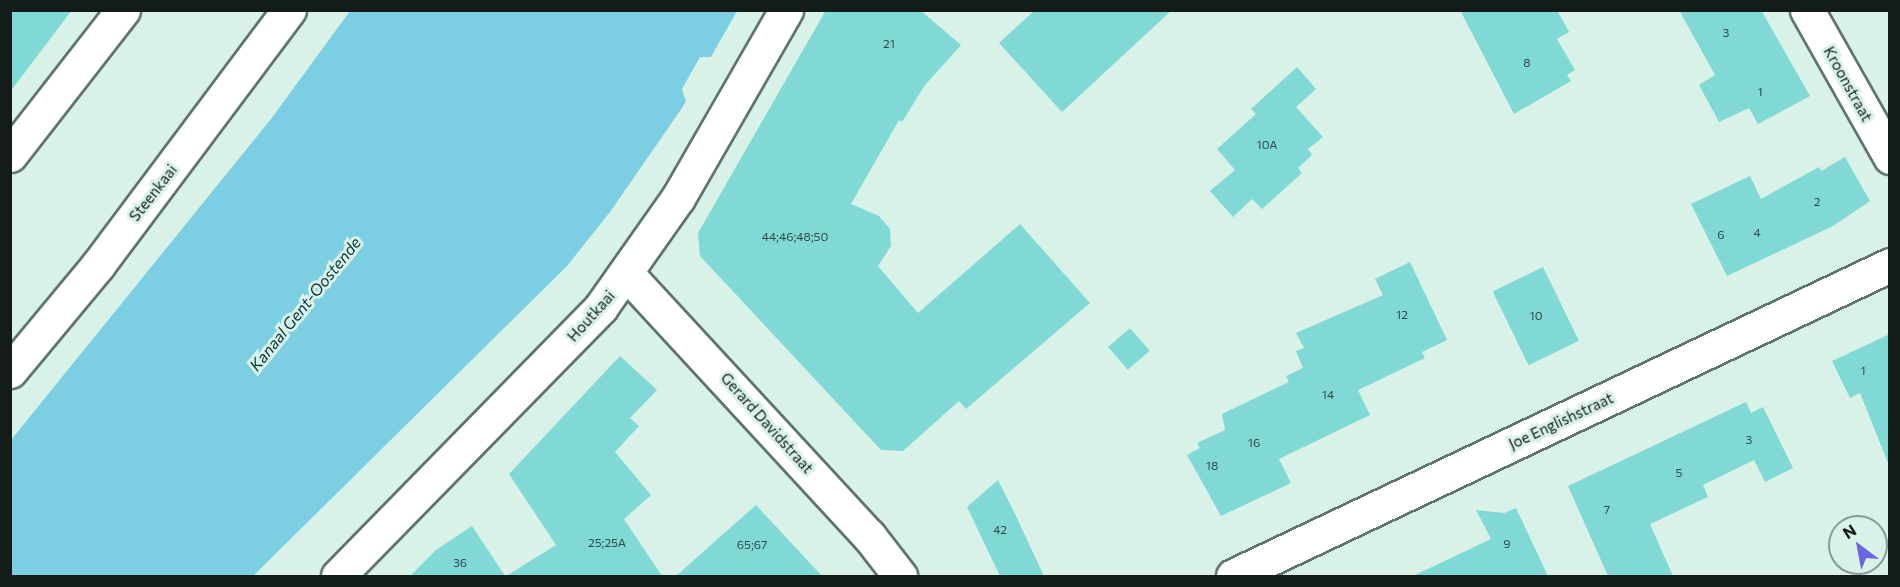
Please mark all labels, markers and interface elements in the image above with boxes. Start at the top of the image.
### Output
house number: 3 [1723,26,1729,40]
house number: 21 [883,37,895,51]
street label: Kroonstraat [1820,43,1876,125]
house number: 8 [1523,56,1531,70]
house number: 1 [1757,85,1763,99]
house number: 10A [1257,138,1277,152]
street label: Steenkaai [125,161,181,225]
house number: 2 [1814,195,1820,209]
house number: 4 [1753,226,1761,240]
house number: 6 [1717,228,1725,242]
house number: 44;46;48;50 [762,230,828,244]
water label: Kanaal Gent-Oostende [245,233,365,375]
street label: Houtkaai [563,287,619,345]
house number: 12 [1396,308,1408,322]
house number: 10 [1530,309,1542,323]
house number: 1 [1860,364,1866,378]
street label: Gerard Davidstraat [717,369,817,477]
house number: 14 [1322,388,1334,402]
street label: Joe Englishstraat [1506,389,1616,453]
house number: 3 [1746,433,1752,447]
house number: 16 [1248,436,1260,450]
house number: 18 [1206,459,1218,473]
house number: 5 [1676,466,1682,480]
house number: 7 [1604,503,1610,517]
north arrow [1828,515,1888,575]
text: N [1839,520,1859,542]
house number: 42 [993,523,1007,537]
house number: 25;25A [588,536,626,550]
house number: 9 [1503,537,1511,551]
house number: 65;67 [737,538,767,552]
house number: 36 [453,556,467,570]

